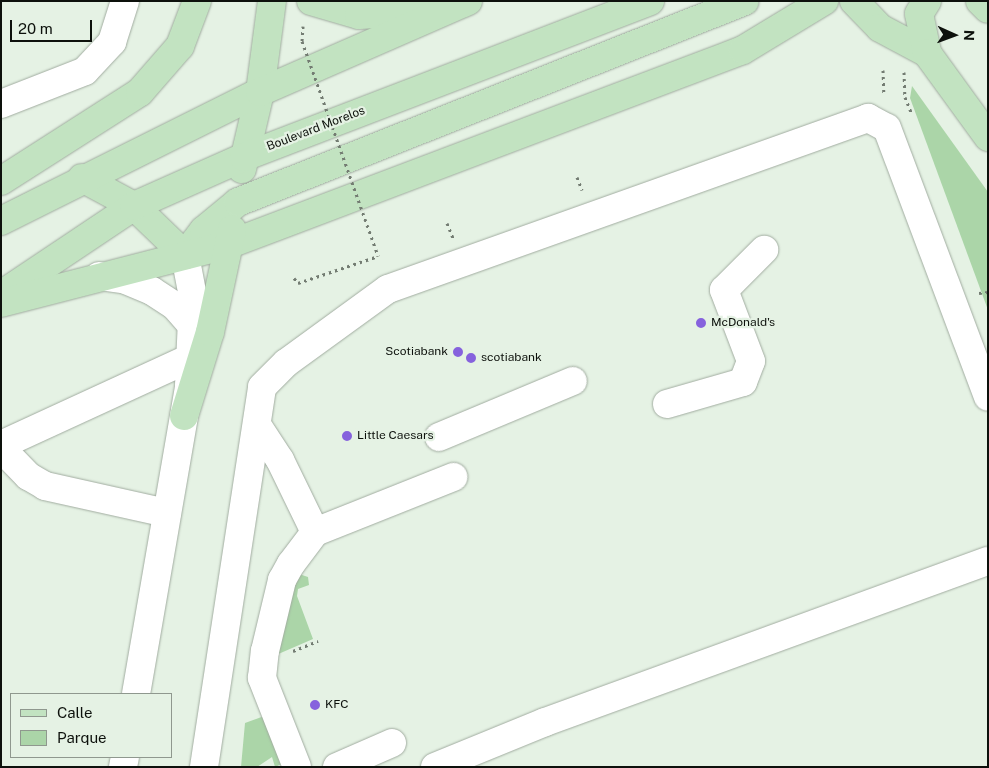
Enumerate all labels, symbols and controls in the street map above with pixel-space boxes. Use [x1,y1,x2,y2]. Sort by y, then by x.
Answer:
scale bar [12,10,95,42]
north arrow [929,10,979,60]
text: 20 m [18,20,53,37]
text: N [961,30,977,41]
street label: Boulevard Morelos [265,104,367,154]
place label: McDonald's [711,316,775,330]
marker: McDonald's [695,317,707,329]
place label: Scotiabank [385,345,448,359]
marker: Scotiabank [452,346,464,358]
place label: scotiabank [481,351,542,365]
marker: scotiabank [465,352,477,364]
place label: Little Caesars [357,429,434,443]
marker: Little Caesars [341,430,353,442]
legend [10,693,172,758]
place label: KFC [325,698,349,712]
marker: KFC [309,699,321,711]
text: Calle [57,704,93,721]
text: Parque [57,729,107,746]

